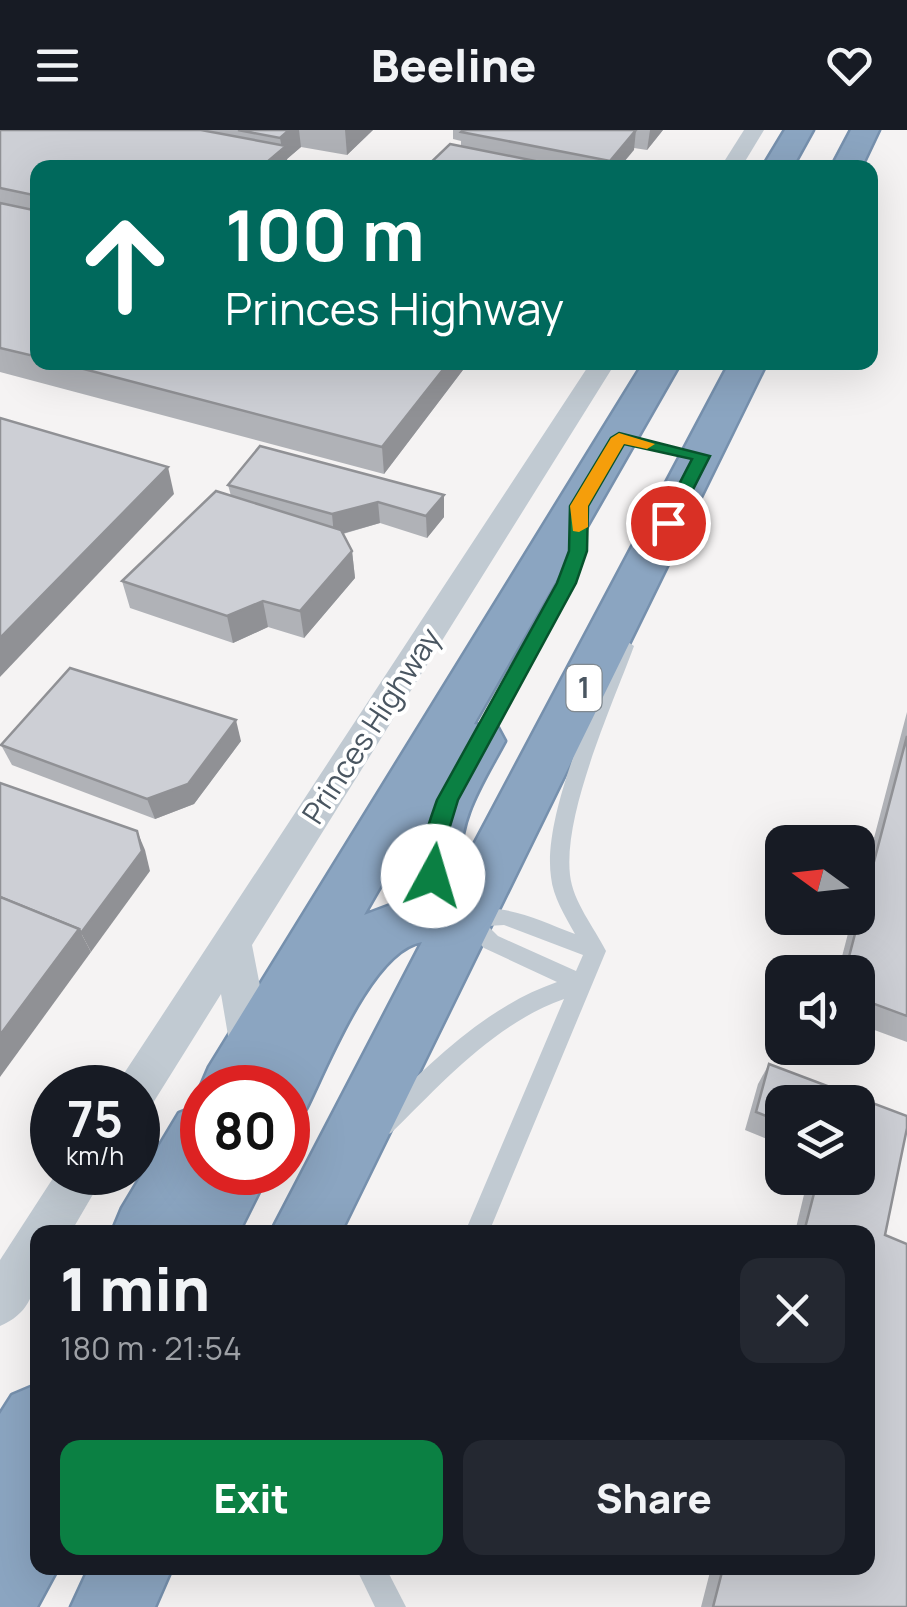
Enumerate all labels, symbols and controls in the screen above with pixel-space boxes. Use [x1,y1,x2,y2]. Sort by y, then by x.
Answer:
text: Beeline [371,34,536,96]
icon: menu [30,38,85,93]
icon: heart [822,38,877,93]
text: 100 m [225,186,425,282]
icon: ahead [60,200,190,330]
text: Princes Highway [225,277,564,339]
pin [626,481,711,566]
icon: arrive [641,496,696,551]
street label: Princes Highway [292,619,450,831]
road number: 1 [566,665,602,711]
position arrow [381,824,485,928]
north arrow [765,825,875,935]
map controls [765,825,875,1195]
button: sound [765,955,875,1065]
speed limit sign: 80 [180,1065,310,1195]
text: 75 [67,1084,123,1152]
button: layers [765,1085,875,1195]
text: km/h [66,1138,124,1173]
text: 1 min [60,1247,210,1329]
button: close [740,1258,845,1363]
text: 180 m · 21:54 [60,1326,242,1370]
button: Exit [60,1440,443,1555]
button: Share [463,1440,845,1555]

